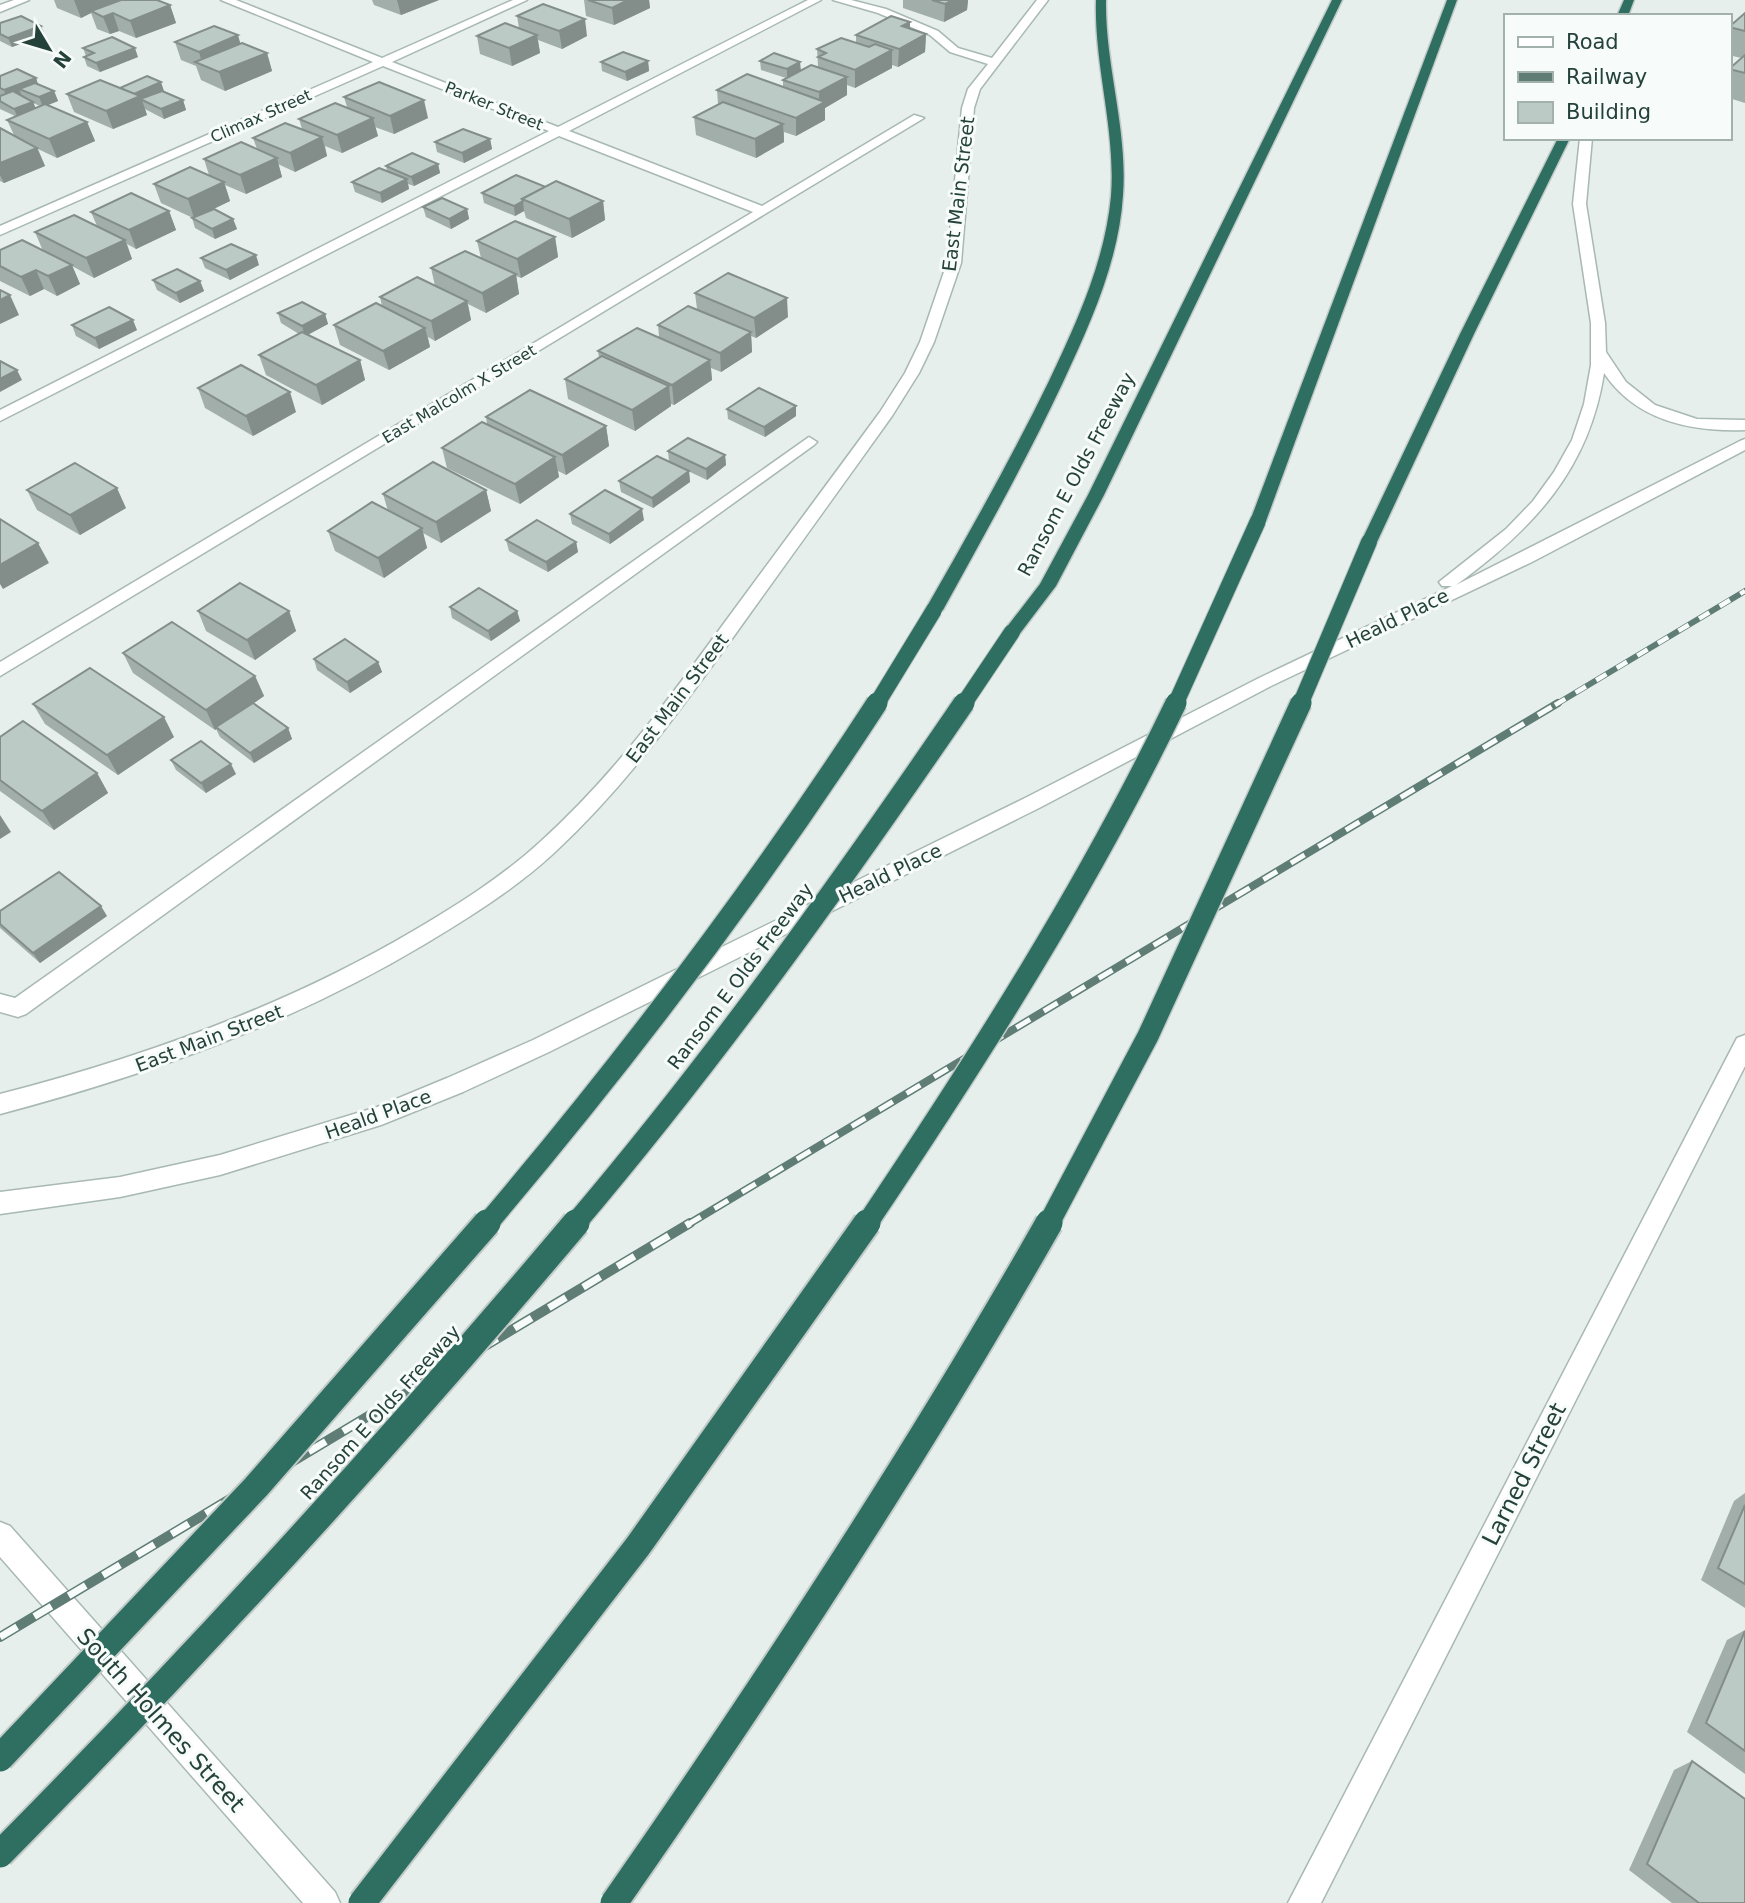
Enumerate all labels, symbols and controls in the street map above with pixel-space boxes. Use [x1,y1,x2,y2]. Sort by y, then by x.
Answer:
north arrow [14,14,84,84]
legend [1504,14,1731,140]
text: Road [1566,30,1619,54]
text: N [49,46,76,73]
text: Railway [1566,65,1647,89]
street label: Parker Street [442,78,546,134]
street label: Climax Street [208,85,314,147]
text: Building [1566,100,1651,124]
street label: East Main Street [938,115,978,273]
street label: East Malcolm X Street [379,341,539,447]
street label: Ransom E Olds Freeway [1013,368,1139,580]
street label: Heald Place [1342,584,1452,652]
street label: East Main Street [621,629,733,767]
street label: Heald Place [835,839,945,907]
street label: Ransom E Olds Freeway [663,879,817,1073]
street label: East Main Street [132,1000,286,1076]
street label: Heald Place [322,1085,434,1143]
street label: Ransom E Olds Freeway [296,1320,464,1504]
street label: Larned Street [1477,1398,1571,1550]
street label: South Holmes Street [72,1623,250,1817]

